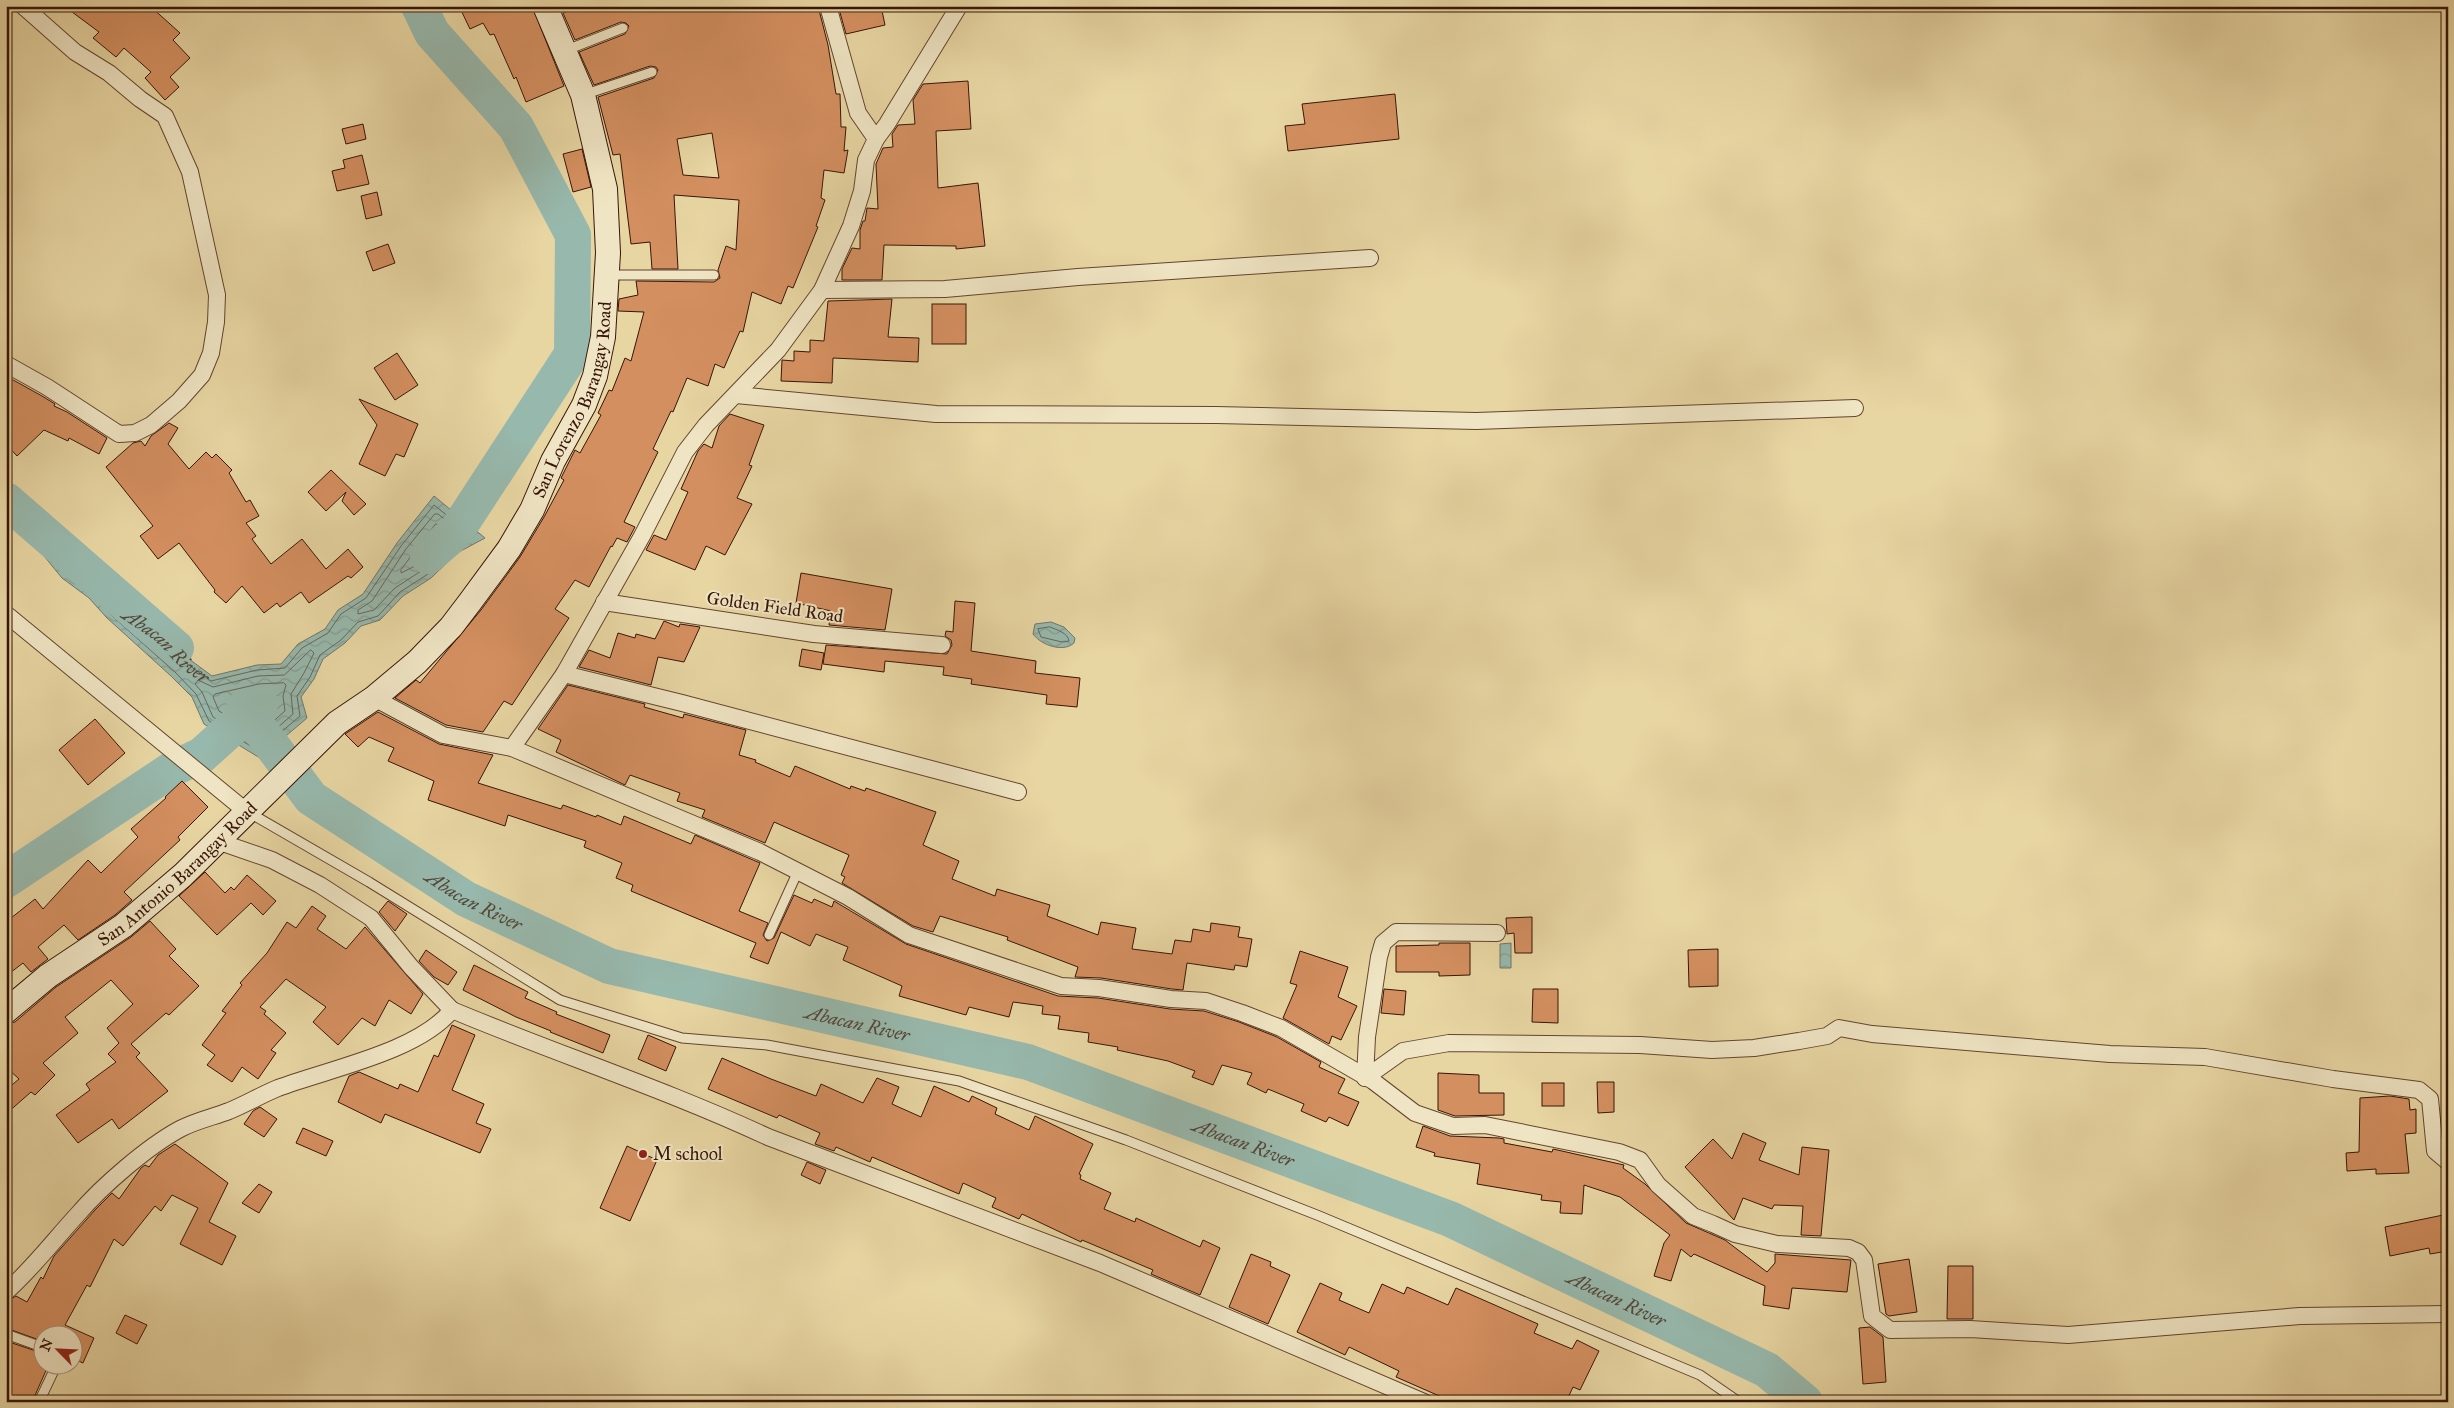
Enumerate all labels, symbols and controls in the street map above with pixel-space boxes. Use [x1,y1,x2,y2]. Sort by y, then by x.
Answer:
street label: San Lorenzo Barangay Road [528,301,616,501]
street label: Golden Field Road [705,587,845,627]
water label: Abacan River [116,601,215,689]
street label: San Antonio Barangay Road [93,797,262,951]
water label: Abacan River [419,864,527,936]
water label: Abacan River [801,1000,913,1047]
water label: Abacan River [1187,1113,1299,1172]
place label: M school [653,1143,723,1165]
marker: M school [637,1148,649,1160]
water label: Abacan River [1561,1265,1671,1333]
north arrow [32,1326,82,1376]
text: N [36,1336,57,1354]

